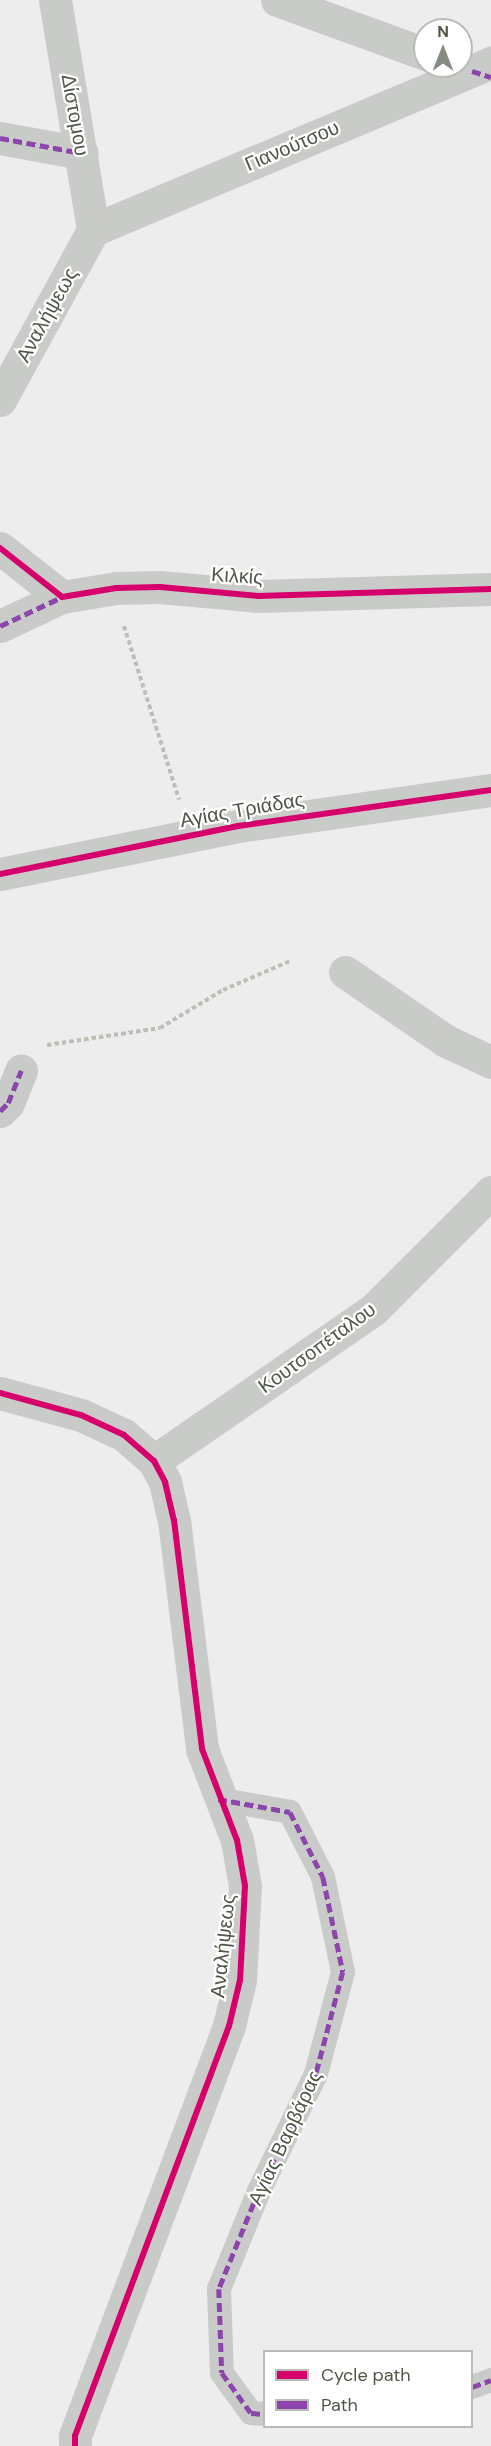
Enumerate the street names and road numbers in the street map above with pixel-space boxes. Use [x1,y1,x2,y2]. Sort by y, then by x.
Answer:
street label: Δίστομου [56,72,94,158]
street label: Γιανούτσου [241,115,343,177]
street label: Αναλήψεως [11,264,83,366]
street label: Κιλκίς [210,562,264,590]
street label: Αγίας Τριάδας [178,787,306,833]
street label: Κουτσοπέταλου [254,1297,380,1399]
street label: Αναλήψεως [206,1893,240,1999]
street label: Αγίας Βαρβάρας [243,2067,327,2209]

